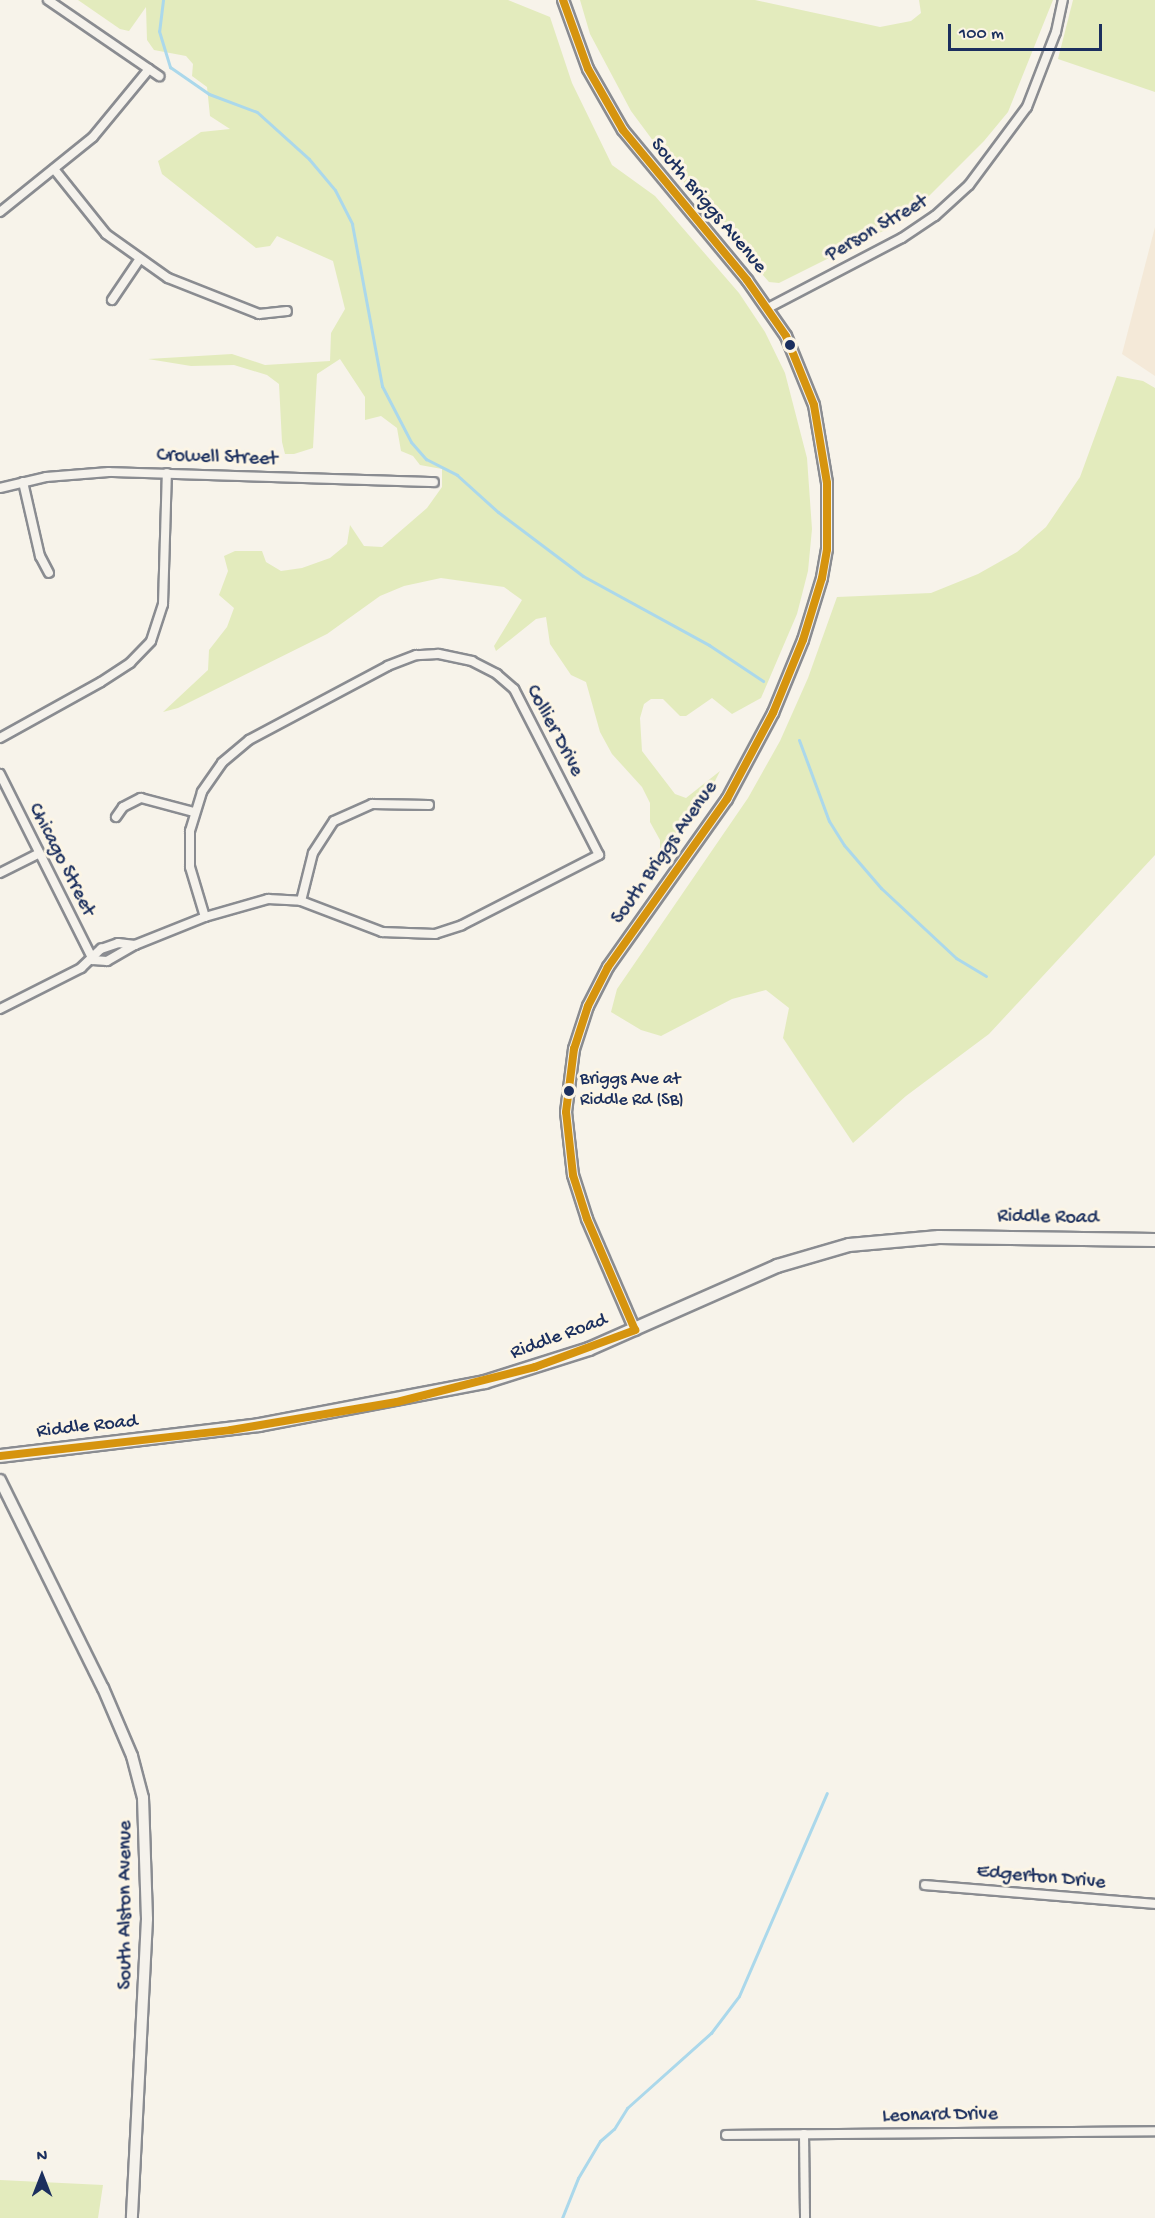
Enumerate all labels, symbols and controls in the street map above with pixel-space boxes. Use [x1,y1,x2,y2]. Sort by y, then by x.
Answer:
scale bar [951,12,1106,50]
text: 100 m [959,24,1004,45]
street label: South Briggs Avenue [644,133,772,279]
street label: Person Street [822,190,932,268]
unlabelled marker [784,339,796,351]
street label: Crowell Street [156,444,278,472]
street label: Collier Drive [520,681,588,781]
street label: South Briggs Avenue [607,777,723,929]
street label: Chicago Street [22,799,100,921]
place label: Briggs Ave at Riddle Rd (SB) [580,1070,684,1112]
marker: Briggs Ave at Riddle Rd (SB) [563,1085,575,1097]
street label: Riddle Road [997,1205,1099,1231]
street label: Riddle Road [507,1308,611,1366]
street label: Riddle Road [35,1410,139,1444]
street label: South Alston Avenue [114,1820,138,1990]
street label: Edgerton Drive [976,1860,1106,1896]
street label: Leonard Drive [882,2103,998,2129]
north arrow [12,2146,72,2206]
text: N [37,2148,47,2167]

